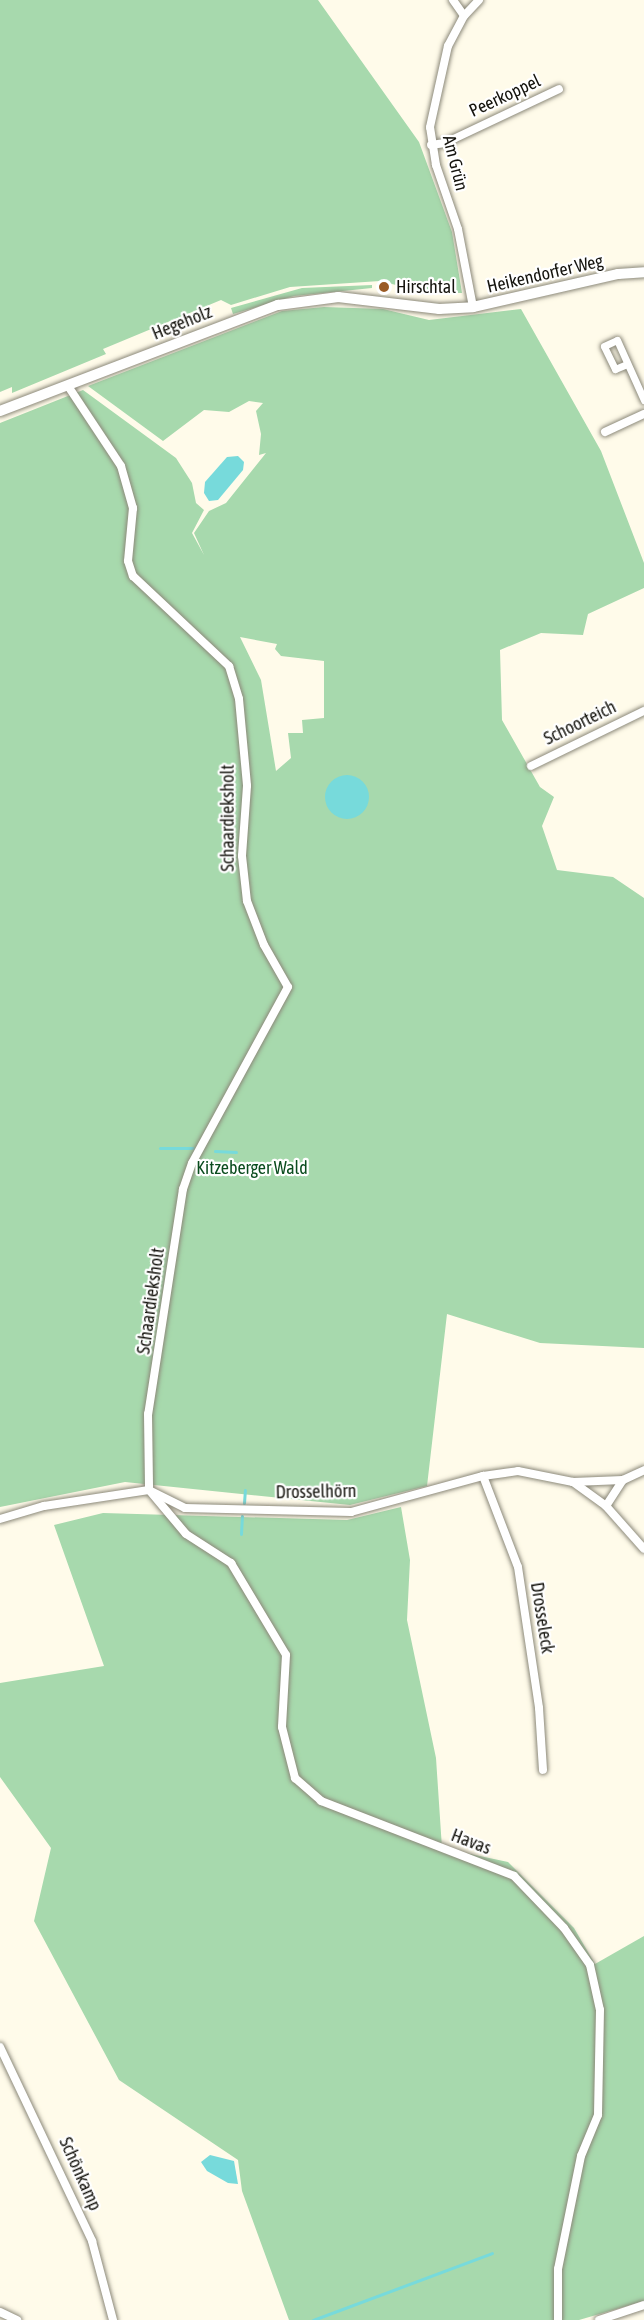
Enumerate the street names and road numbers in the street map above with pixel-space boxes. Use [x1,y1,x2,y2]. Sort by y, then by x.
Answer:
street label: Peerkoppel [466,70,544,122]
street label: Am Grün [438,133,472,193]
street label: Heikendorfer Weg [485,250,605,298]
street label: Hegeholz [149,301,215,345]
street label: Schoorteich [540,696,620,750]
street label: Schaardieksholt [217,764,239,872]
street label: Schaardieksholt [133,1246,169,1356]
street label: Drosselhörn [275,1480,357,1504]
street label: Drosseleck [526,1581,558,1655]
street label: Havas [448,1825,494,1859]
street label: Schönkamp [54,2134,106,2214]

